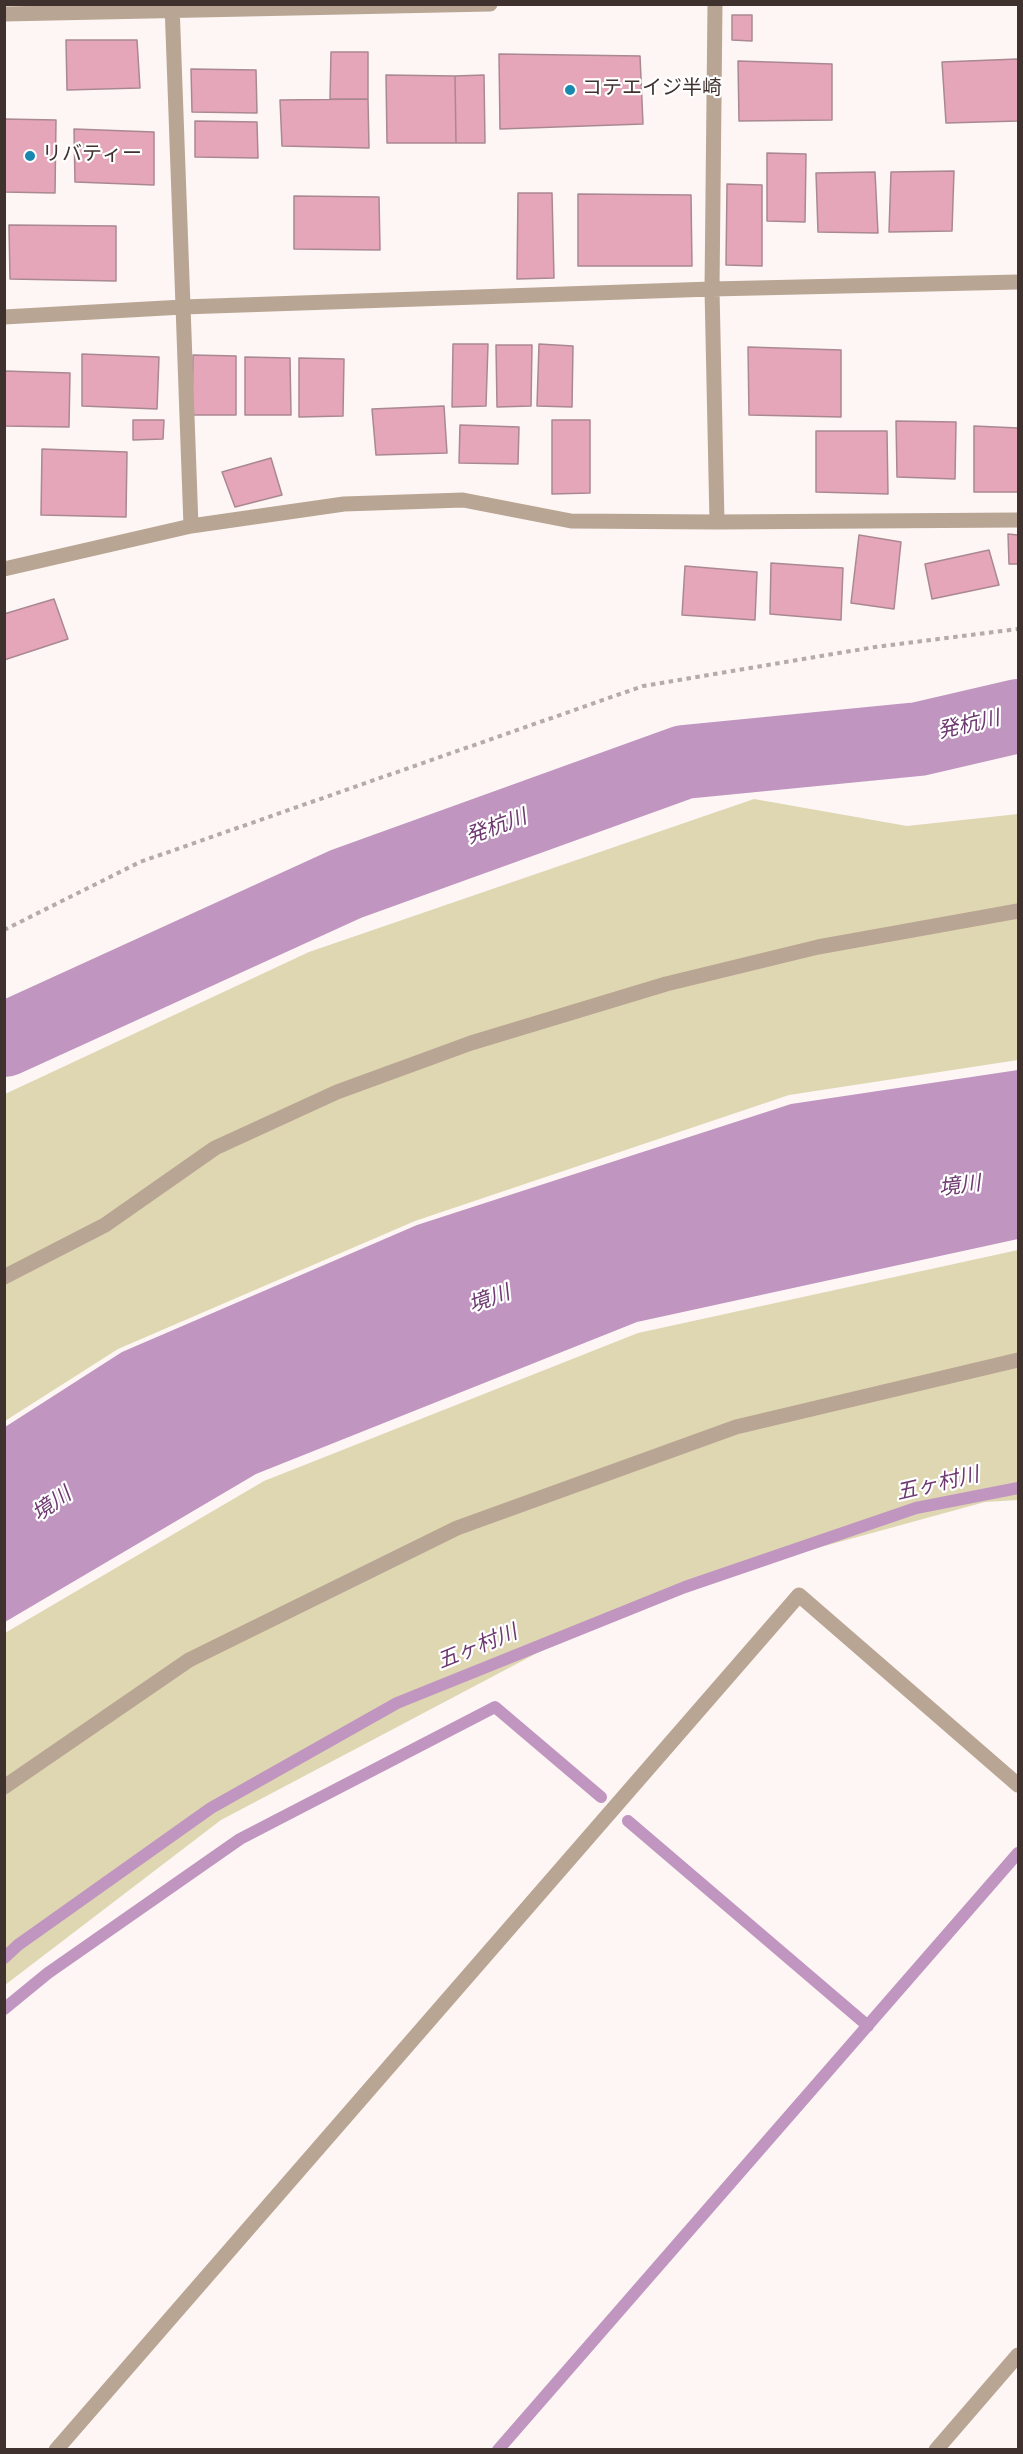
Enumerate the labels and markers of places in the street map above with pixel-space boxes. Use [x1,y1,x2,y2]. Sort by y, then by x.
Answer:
place label: コテエイジ半崎 [582,78,722,102]
marker: コテエイジ半崎 [563,83,577,97]
place label: リバティー [42,144,142,168]
marker: リバティー [23,149,37,163]

